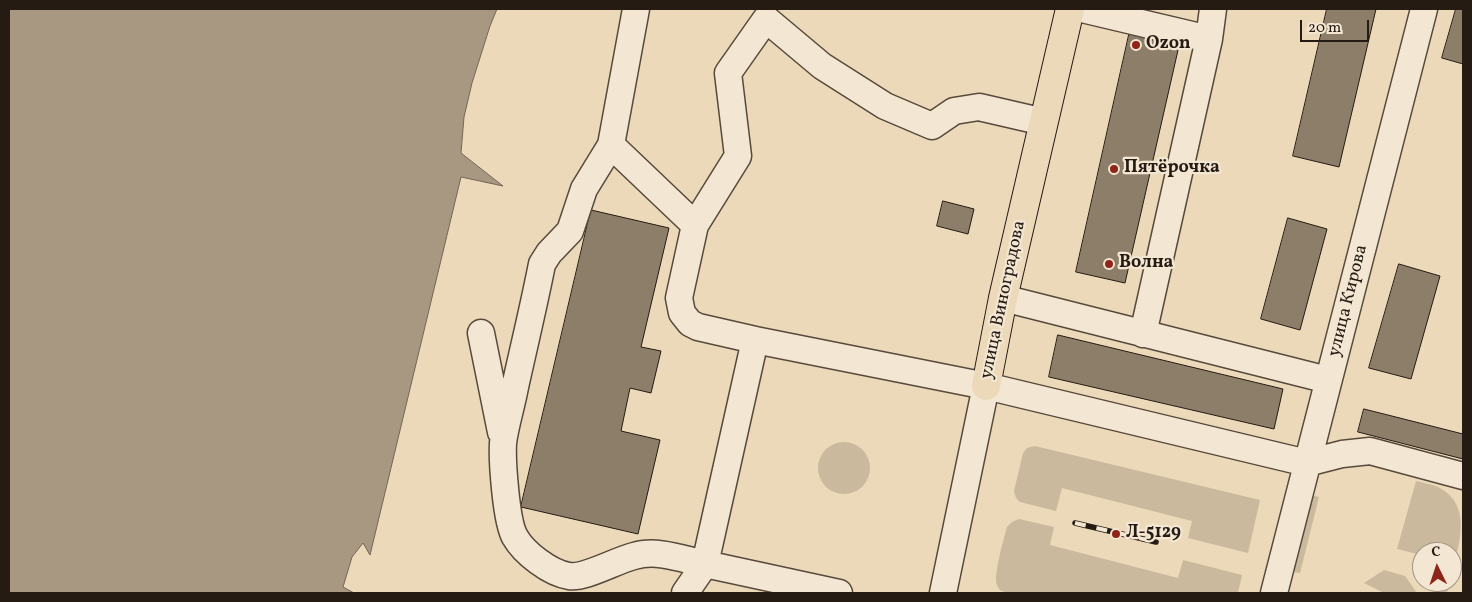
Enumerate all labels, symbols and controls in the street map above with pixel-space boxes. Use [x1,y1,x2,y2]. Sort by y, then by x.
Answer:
scale bar [1302,10,1371,42]
text: 20 m [1308,18,1341,39]
place label: Ozon [1146,34,1191,56]
marker: Ozon [1130,39,1142,51]
place label: Пятёрочка [1124,158,1220,180]
marker: Пятёрочка [1108,163,1120,175]
street label: улица Виноградова [977,219,1031,381]
street label: улица Кирова [1325,243,1373,359]
place label: Волна [1119,253,1173,275]
marker: Волна [1103,258,1115,270]
place label: Л-5129 [1126,523,1181,545]
marker: Л-5129 [1110,528,1122,540]
north arrow [1412,542,1462,592]
text: С [1431,543,1441,562]

